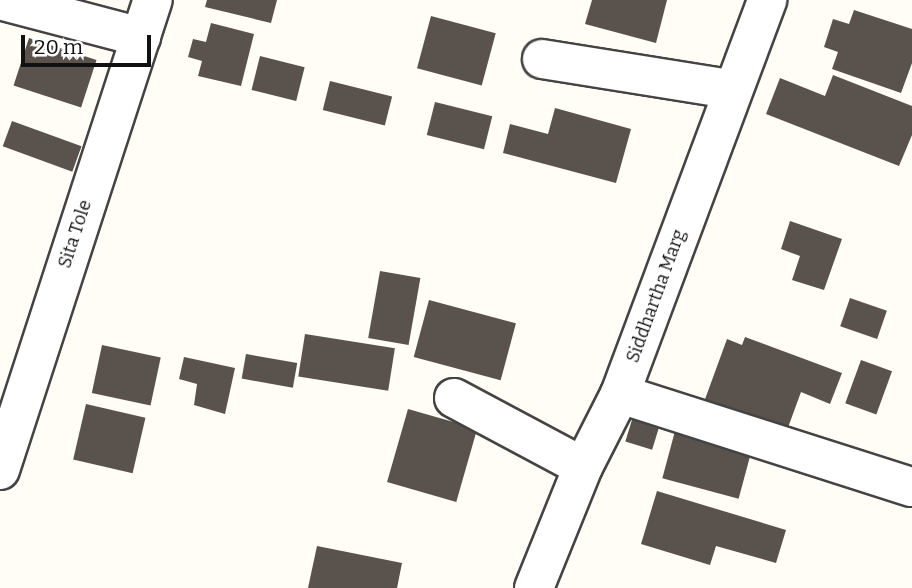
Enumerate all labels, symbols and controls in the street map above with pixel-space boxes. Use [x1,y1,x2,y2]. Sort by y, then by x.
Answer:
scale bar [24,21,154,65]
text: 20 m [34,34,83,60]
street label: Sita Tole [54,197,96,271]
street label: Siddhartha Marg [622,226,690,366]

